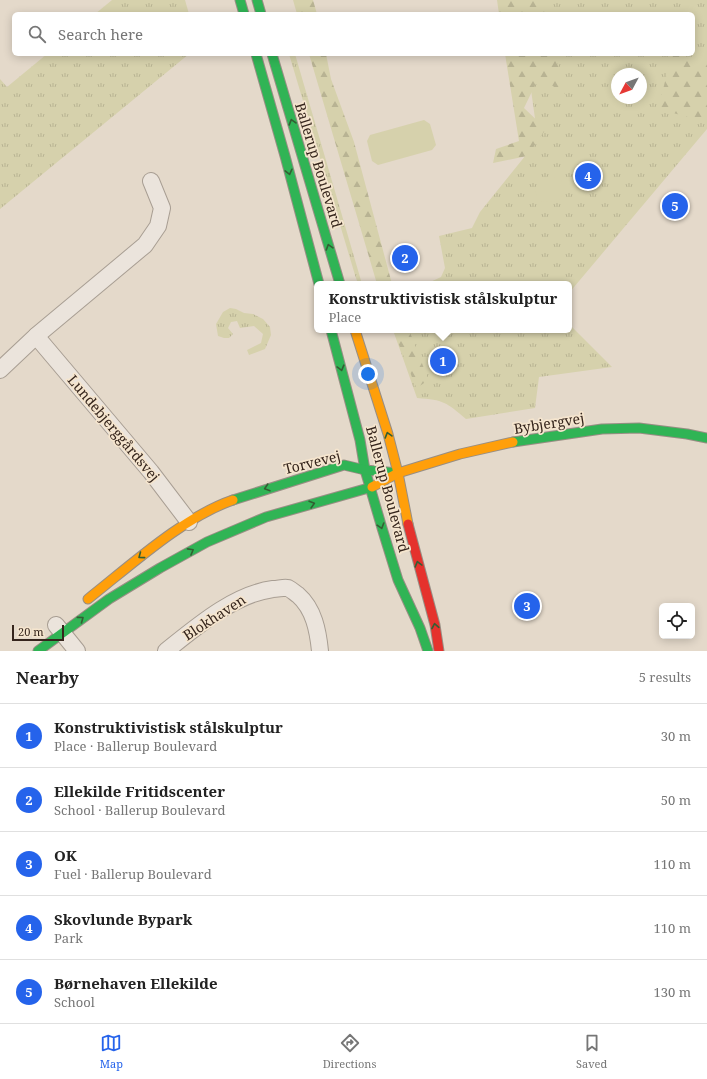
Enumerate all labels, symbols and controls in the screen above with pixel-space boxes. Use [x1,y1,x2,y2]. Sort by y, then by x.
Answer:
search box [12,12,695,56]
icon: search [26,23,48,45]
text: Search here [58,24,143,44]
north arrow [611,68,647,104]
street label: Ballerup Boulevard [291,100,347,230]
one-way arrow [288,119,297,126]
pin: 4 [575,161,601,191]
one-way arrow [285,169,293,176]
pin: 5 [662,191,688,221]
one-way arrow [325,243,334,250]
pin: 2 [392,243,418,273]
popup [314,281,572,333]
text: Konstruktivistisk stålskulptur [329,288,557,308]
text: Place [329,308,361,326]
pin: 1 [430,346,456,376]
one-way arrow [336,364,345,371]
your location [358,364,378,384]
street label: Lundebjerggårdsvej [64,371,164,485]
street label: Bybjergvej [512,408,586,438]
street label: Ballerup Boulevard [362,424,414,555]
one-way arrow [384,432,393,439]
street label: Torvevej [282,446,342,478]
one-way arrow [264,484,271,492]
one-way arrow [308,500,315,509]
one-way arrow [376,522,385,529]
one-way arrow [187,548,194,556]
one-way arrow [139,551,146,558]
one-way arrow [415,560,423,567]
street label: Blokhaven [179,590,249,644]
pin: 3 [514,591,540,621]
map controls [659,603,695,639]
button: locate [659,603,695,639]
one-way arrow [76,617,83,624]
scale bar [12,623,64,642]
one-way arrow [431,623,439,629]
text: 20 m [18,624,44,639]
text: Nearby [16,666,79,689]
text: 5 results [639,668,691,686]
text: Konstruktivistisk stålskulptur [54,717,283,737]
text: 1 [25,727,33,745]
text: 30 m [661,727,691,745]
text: Place · Ballerup Boulevard [54,737,217,755]
text: Ellekilde Fritidscenter [54,781,225,801]
text: 2 [25,791,33,809]
text: 50 m [661,791,691,809]
text: School · Ballerup Boulevard [54,801,226,819]
text: OK [54,845,77,865]
text: 3 [25,855,33,873]
text: 110 m [654,855,691,873]
text: Fuel · Ballerup Boulevard [54,865,212,883]
text: Skovlunde Bypark [54,909,192,929]
text: 4 [25,919,33,937]
text: 110 m [654,919,691,937]
text: Park [54,929,83,947]
text: Børnehaven Ellekilde [54,973,218,993]
text: 5 [25,983,33,1001]
text: 130 m [654,983,691,1001]
text: School [54,993,95,1011]
tab: Map [100,1032,123,1071]
tab: Directions [323,1032,376,1071]
tab: Saved [576,1032,607,1071]

